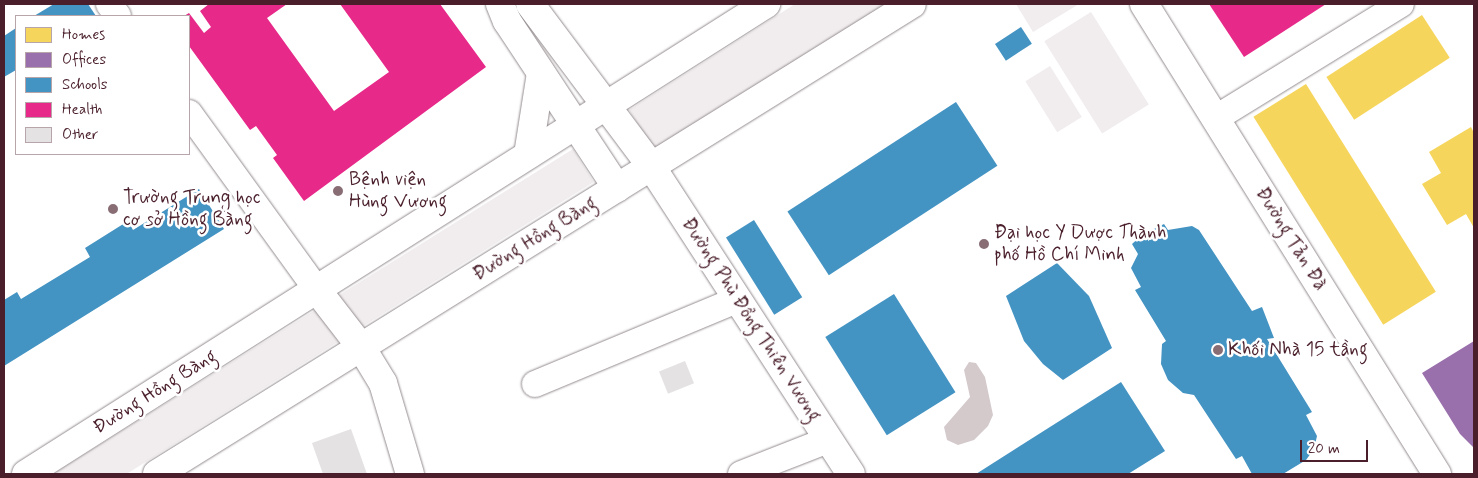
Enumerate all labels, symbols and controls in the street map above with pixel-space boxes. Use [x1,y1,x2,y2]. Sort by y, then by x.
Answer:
legend [15,15,190,155]
text: Homes [62,25,105,45]
text: Offices [62,50,106,70]
text: Schools [62,75,108,95]
text: Health [62,100,103,120]
text: Other [62,125,98,145]
place label: Bệnh viện Hùng Vương [349,169,445,213]
marker: Bệnh viện Hùng Vương [331,184,345,198]
street label: Đường Tản Đà [1251,184,1331,294]
place label: Trường Trung học cơ sở Hồng Bàng [123,187,262,231]
street label: Đường Hồng Bàng [469,192,601,286]
marker: Trường Trung học cơ sở Hồng Bàng [107,203,119,215]
street label: Đường Phù Đổng Thiên Vương [677,214,825,426]
place label: Đại học Y Dược Thành phố Hồ Chí Minh [994,222,1167,266]
marker: Đại học Y Dược Thành phố Hồ Chí Minh [978,238,990,250]
place label: Khối Nhà 15 tầng [1228,339,1368,361]
marker: Khối Nhà 15 tầng [1212,344,1224,356]
street label: Đường Hồng Bàng [89,345,221,439]
scale bar [1303,430,1370,462]
text: 20 m [1308,439,1340,459]

